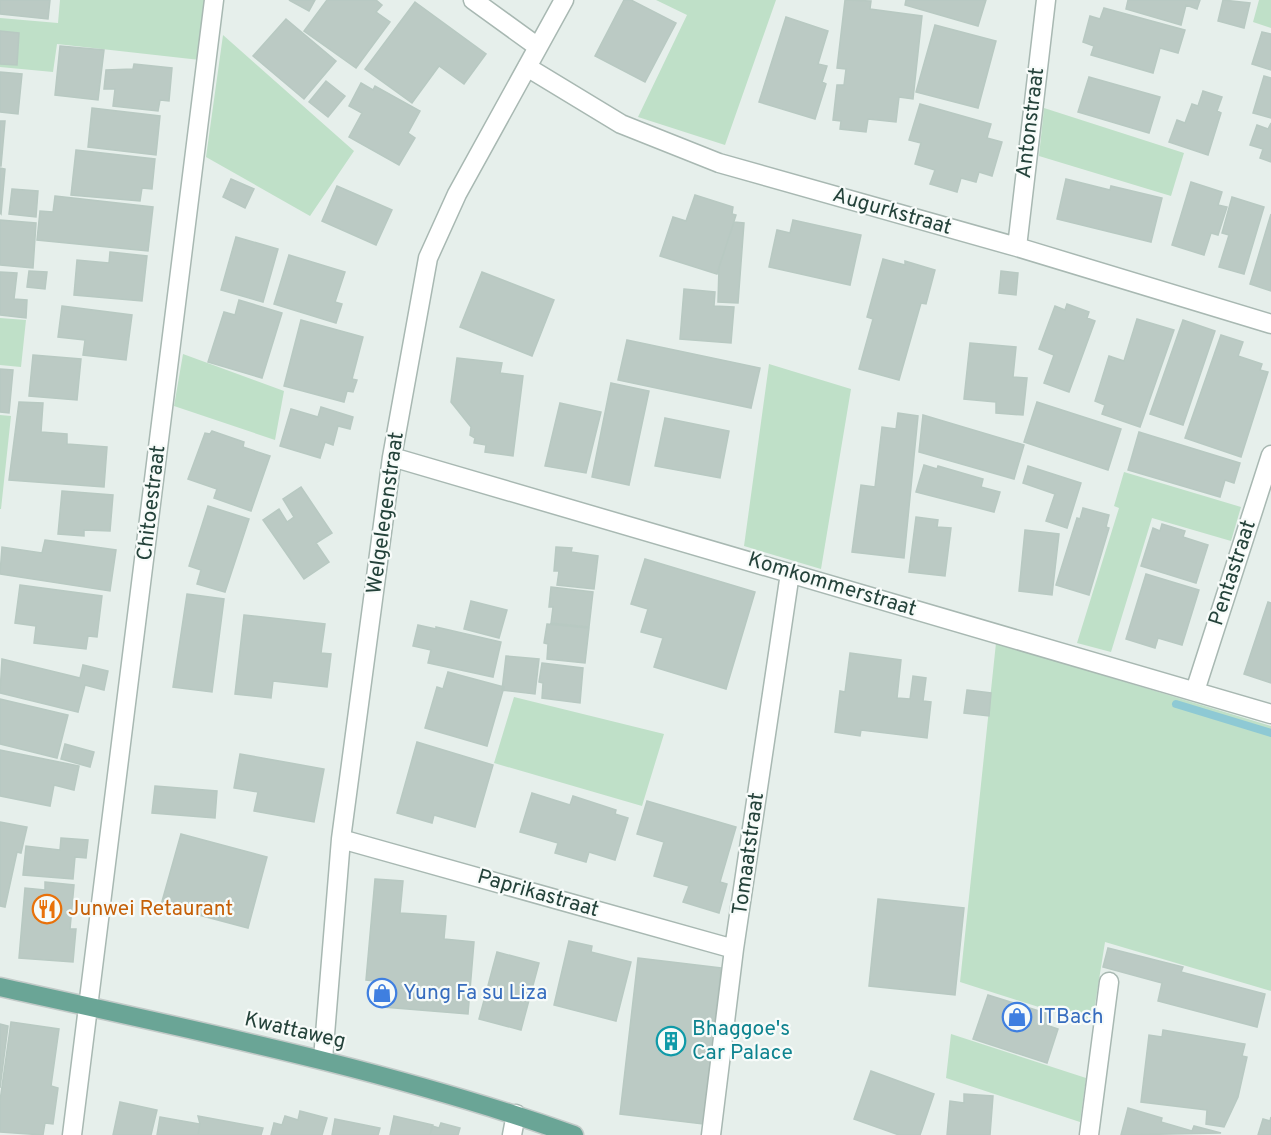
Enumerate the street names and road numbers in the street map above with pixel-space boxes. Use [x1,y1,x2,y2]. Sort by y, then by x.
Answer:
street label: Antonstraat [1011,66,1051,180]
street label: Augurkstraat [829,182,955,242]
street label: Welgelegenstraat [361,430,411,596]
street label: Chitoestraat [132,444,172,562]
street label: Pentastraat [1203,517,1263,629]
street label: Komkommerstraat [744,547,920,623]
street label: Tomaatstraat [727,791,771,917]
street label: Paprikastraat [474,864,602,924]
street label: Kwattaweg [242,1006,348,1056]

